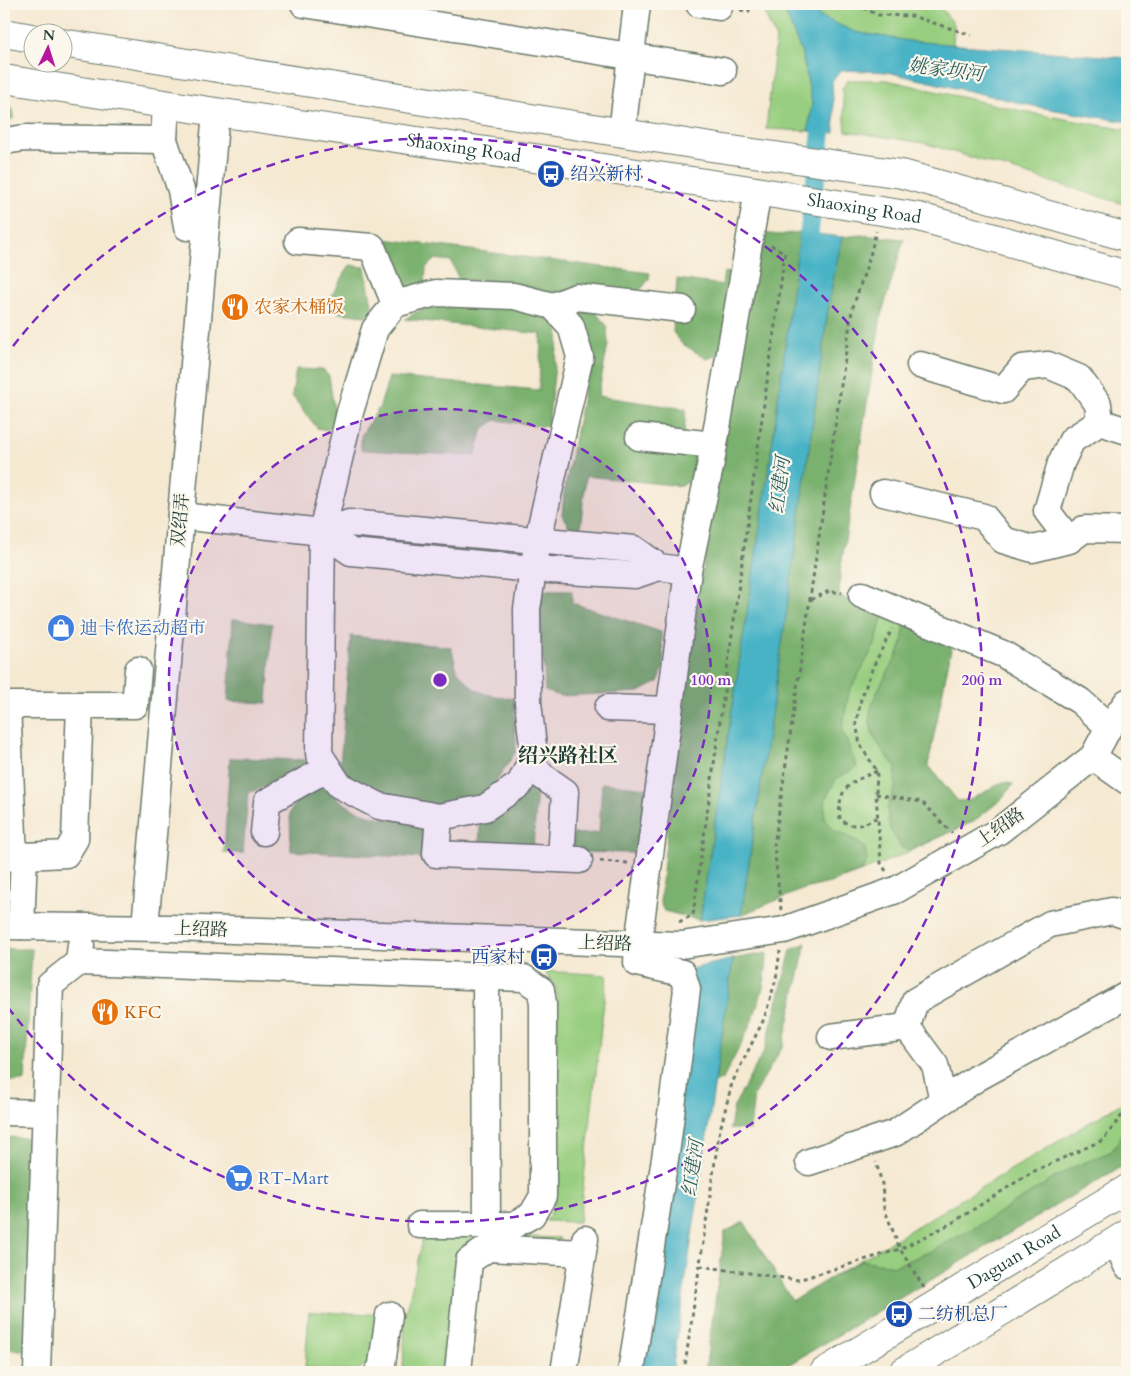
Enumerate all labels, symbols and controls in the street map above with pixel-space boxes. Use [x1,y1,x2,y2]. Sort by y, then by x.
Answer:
north arrow [22,22,72,72]
text: N [42,26,56,45]
water label: 姚家坝河 [907,52,988,88]
street label: Shaoxing Road [405,128,523,169]
bus stop icon: 绍兴新村 [536,159,566,189]
place label: 绍兴新村 [570,162,642,187]
street label: Shaoxing Road [805,187,924,230]
restaurant icon: 农家木桶饭 [220,292,250,322]
place label: 农家木桶饭 [254,295,344,320]
water label: 红建河 [764,452,797,515]
street label: 双绍弄 [166,492,195,548]
shop icon: 迪卡侬运动超市 [46,613,76,643]
place label: 迪卡侬运动超市 [80,616,206,641]
text: 100 m [691,670,732,690]
text: 200 m [962,670,1003,690]
centre of rings [431,671,449,689]
district label: 绍兴路社区 [518,742,618,769]
street label: 上绍路 [971,802,1030,853]
street label: 上绍路 [174,916,228,943]
street label: 上绍路 [578,930,632,957]
bus stop icon: 西家村 [529,942,559,972]
place label: 西家村 [471,945,525,970]
restaurant icon: KFC [90,997,120,1027]
place label: KFC [124,1000,162,1025]
water label: 红建河 [676,1135,710,1198]
supermarket icon: RT-Mart [224,1163,254,1193]
place label: RT-Mart [258,1166,329,1191]
street label: Daguan Road [963,1220,1066,1295]
bus stop icon: 二纺机总厂 [884,1299,914,1329]
place label: 二纺机总厂 [918,1302,1008,1327]

